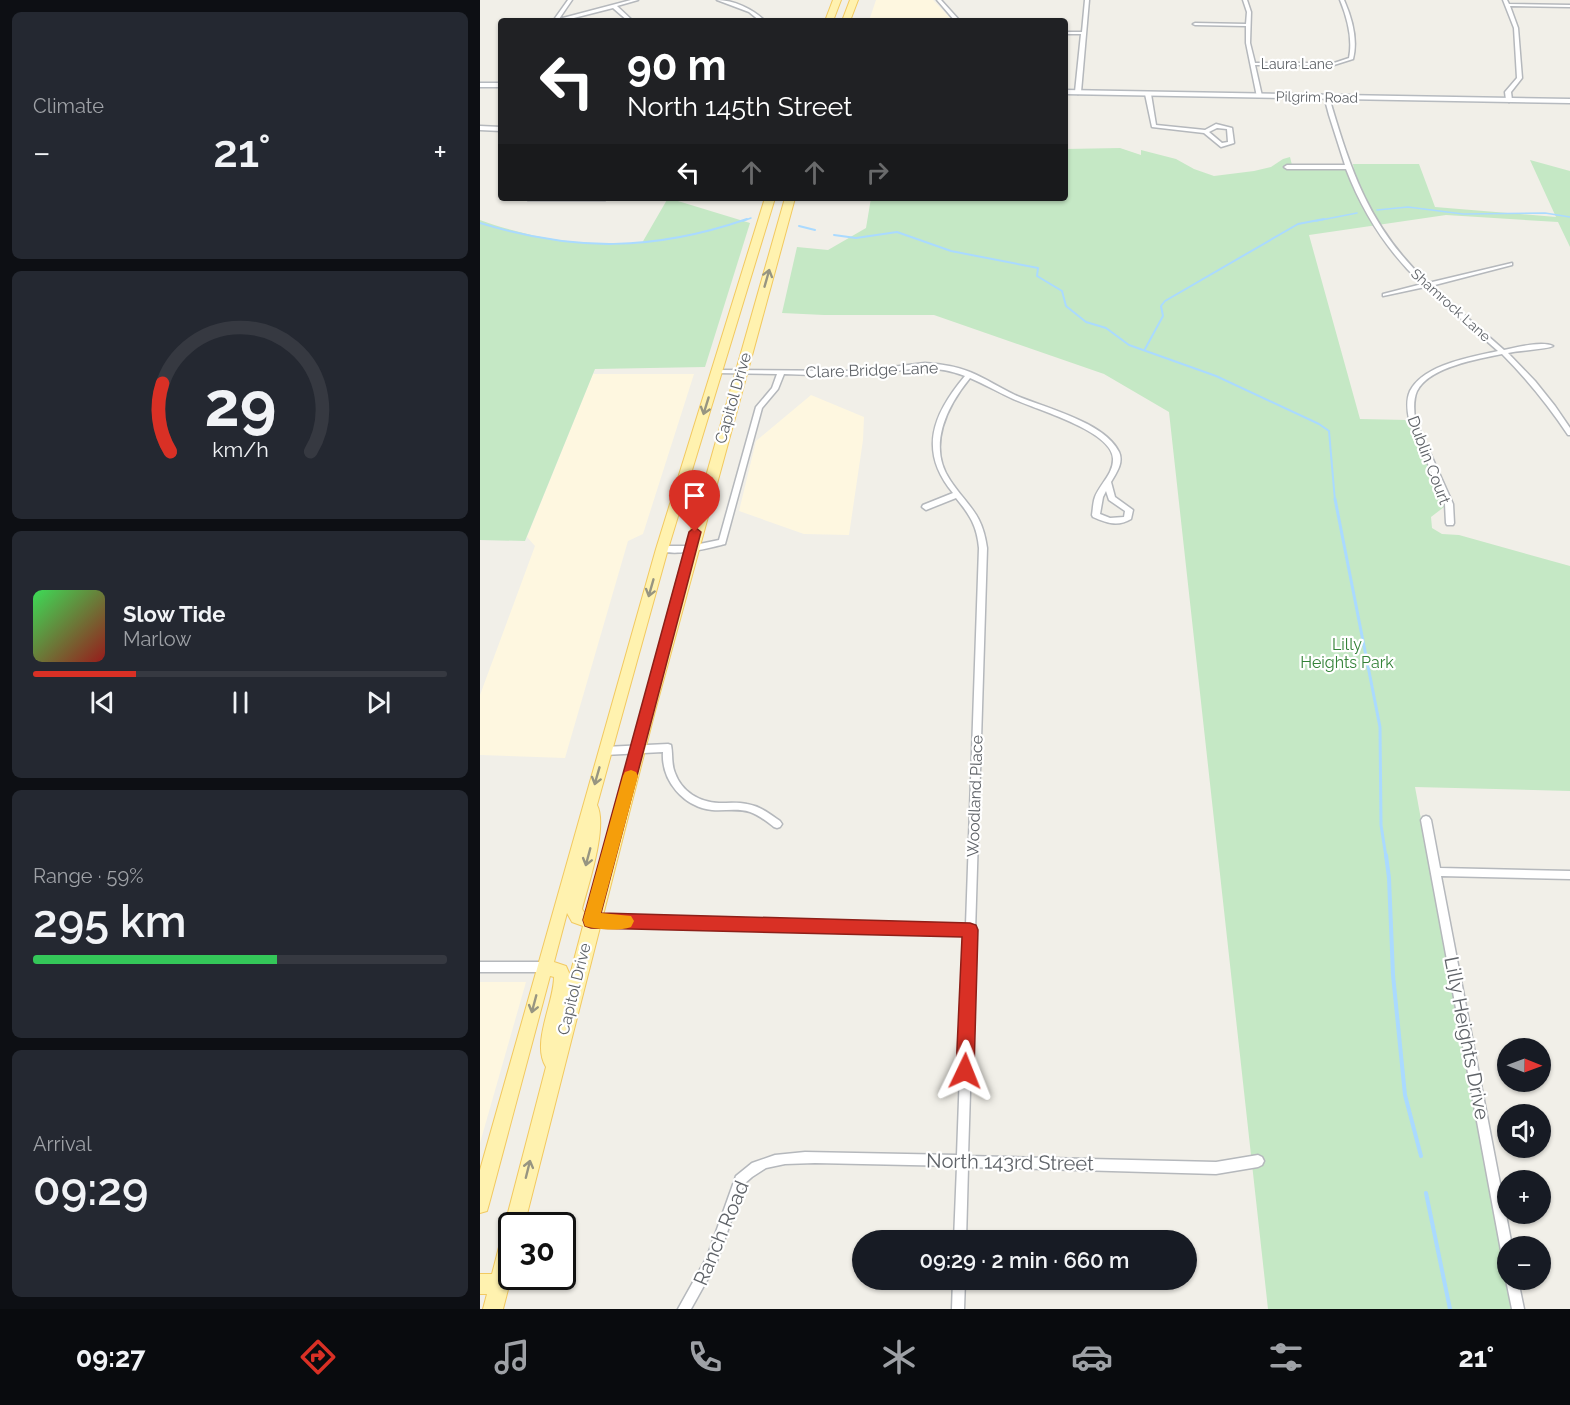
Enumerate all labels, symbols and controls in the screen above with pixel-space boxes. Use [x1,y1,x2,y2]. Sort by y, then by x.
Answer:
text: 90 m [627,41,727,90]
icon: left [528,42,606,120]
street label: Laura Lane [1261,56,1333,72]
street label: Pilgrim Road [1276,88,1358,106]
text: North 145th Street [627,91,852,122]
text: Climate [33,94,104,118]
text: 21° [213,125,271,178]
text: − [33,133,51,172]
text: + [433,133,447,172]
icon: left [672,156,705,189]
icon: ahead [735,156,768,189]
icon: ahead [798,156,831,189]
icon: right [861,156,894,189]
street label: Shamrock Lane [1408,265,1494,345]
one-way arrow [762,268,774,287]
street label: Capitol Drive [711,350,755,446]
street label: Clare Bridge Lane [805,358,939,382]
text: 29 [204,367,276,441]
one-way arrow [699,396,710,415]
street label: Dublin Court [1403,413,1455,507]
text: km/h [212,438,268,463]
pin [669,470,720,532]
icon: arrive [678,479,711,512]
one-way arrow [644,578,656,597]
text: Slow Tide [123,601,225,627]
text: Marlow [123,627,192,651]
park label: Lilly Heights Park [1300,635,1394,672]
icon: previous [86,686,119,719]
icon: pause [224,686,257,719]
icon: next [362,686,395,719]
street label: Woodland Place [963,735,987,857]
one-way arrow [591,766,602,785]
one-way arrow [581,847,593,866]
text: Range · 59% [33,864,143,888]
text: 295 km [33,895,187,948]
street label: Capitol Drive [553,941,595,1037]
street label: Lilly Heights Drive [1439,954,1495,1122]
one-way arrow [528,994,539,1013]
north arrow [1497,1038,1551,1092]
map controls [1497,1038,1551,1290]
position arrow [933,1039,997,1103]
button: sound [1497,1104,1551,1158]
text: Arrival [33,1132,92,1156]
street label: North 143rd Street [926,1149,1094,1175]
one-way arrow [523,1160,535,1179]
text: 09:29 [33,1163,148,1216]
button: + [1497,1170,1551,1224]
street label: Ranch Road [688,1177,754,1289]
speed limit sign: 30 [498,1212,576,1290]
button: − [1497,1236,1551,1290]
text: 09:29 · 2 min · 660 m [920,1247,1129,1273]
icon: directions [297,1336,339,1378]
icon: music [491,1336,533,1378]
icon: phone [684,1336,726,1378]
icon: climate [878,1336,920,1378]
icon: car [1071,1336,1113,1378]
icon: filters [1265,1336,1307,1378]
text: 09:27 [76,1342,145,1373]
text: 21° [1458,1342,1494,1373]

